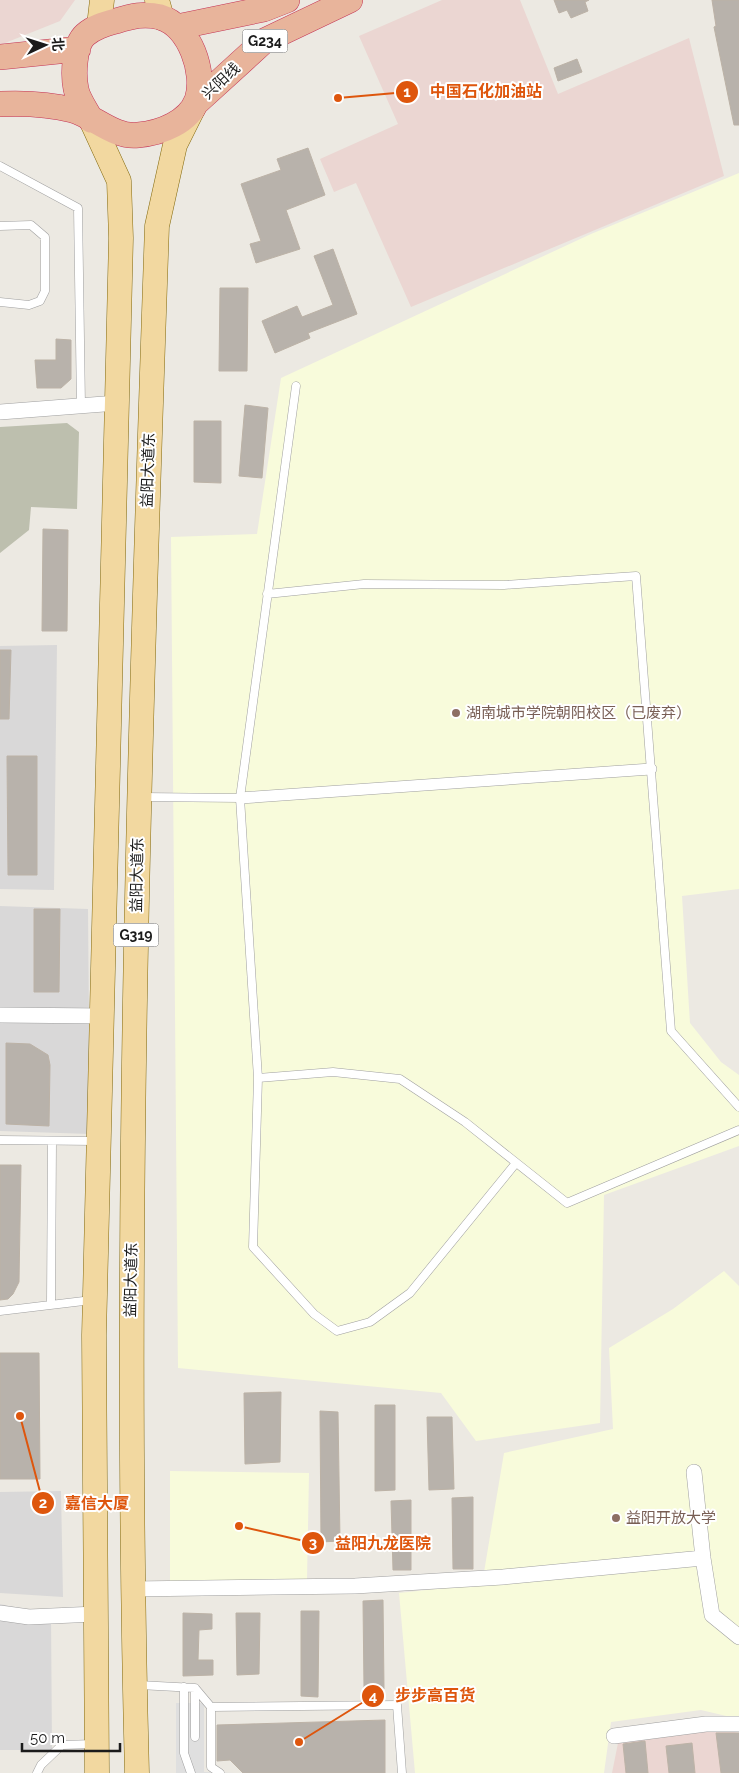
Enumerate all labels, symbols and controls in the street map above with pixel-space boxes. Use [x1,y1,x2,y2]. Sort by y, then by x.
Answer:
north arrow [20,20,70,70]
road number: G234 [242,29,288,52]
text: 北 [49,37,66,52]
street label: 兴阳线 [198,59,244,103]
callout: 中国石化加油站 [395,76,552,107]
text: 中国石化加油站 [430,82,542,101]
text: 1 [403,83,411,101]
street label: 益阳大道东 [138,432,158,508]
place label: 湖南城市学院朝阳校区（已废弃） [466,704,691,722]
marker: 湖南城市学院朝阳校区（已废弃） [450,707,462,719]
street label: 益阳大道东 [127,837,147,913]
road number: G319 [114,924,158,946]
street label: 益阳大道东 [121,1242,141,1318]
callout: 嘉信大厦 [30,1488,139,1519]
text: 2 [39,1494,47,1512]
text: 嘉信大厦 [65,1494,129,1513]
place label: 益阳开放大学 [626,1509,716,1527]
marker: 益阳开放大学 [610,1512,622,1524]
callout: 益阳九龙医院 [300,1528,441,1559]
text: 3 [309,1534,317,1552]
text: 益阳九龙医院 [335,1534,431,1553]
callout: 步步高百货 [360,1680,485,1711]
text: 步步高百货 [395,1686,475,1705]
text: 4 [369,1687,378,1705]
scale bar [22,1720,120,1752]
text: 50 m [30,1729,65,1747]

